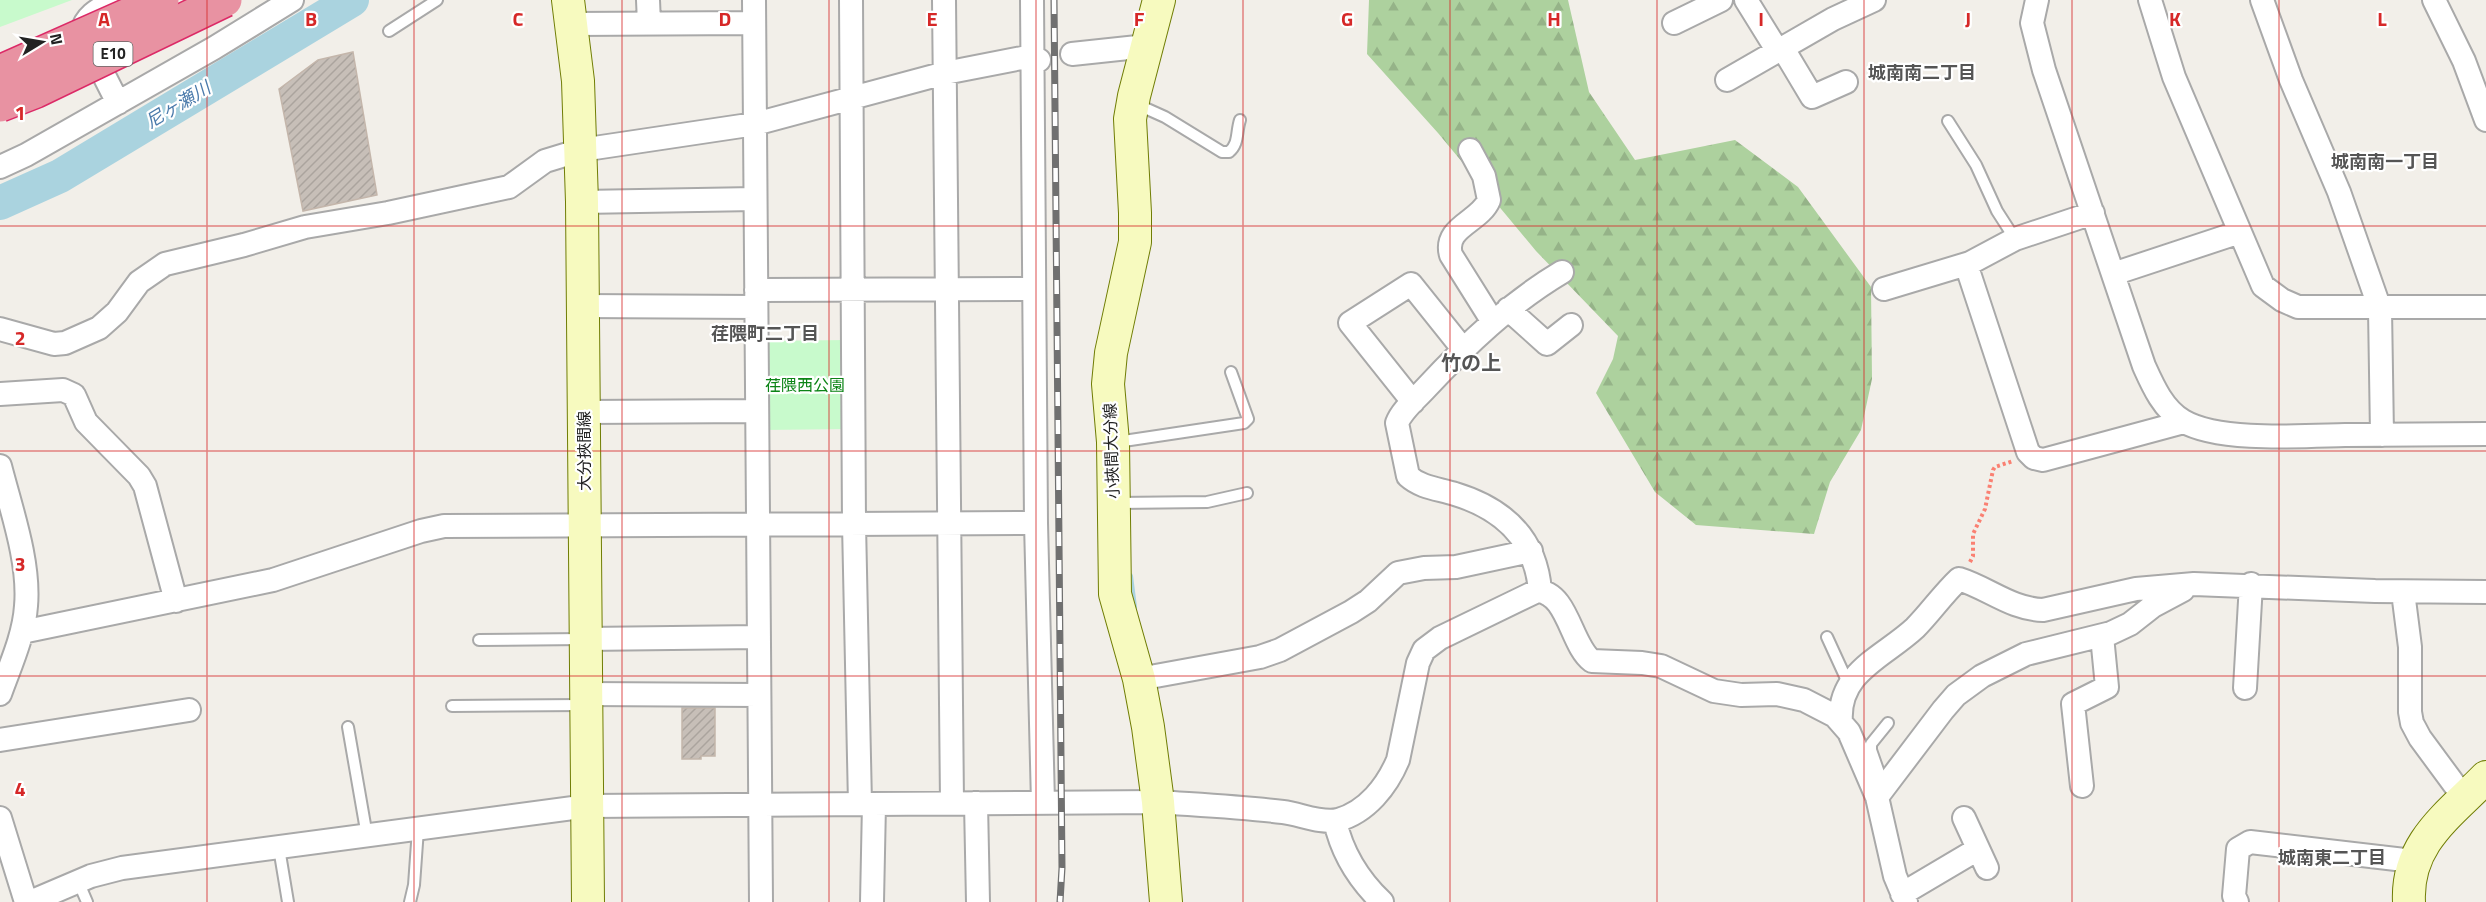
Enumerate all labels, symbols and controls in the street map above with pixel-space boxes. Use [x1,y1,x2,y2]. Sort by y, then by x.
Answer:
text: A [98,3,110,34]
text: B [305,3,317,34]
text: C [513,3,524,34]
text: D [719,3,731,34]
text: E [926,3,938,34]
text: F [1134,3,1145,34]
text: G [1341,3,1353,34]
text: H [1547,3,1561,34]
text: I [1758,3,1764,34]
text: J [1965,3,1971,34]
text: K [2169,3,2181,34]
text: L [2377,3,2387,34]
north arrow [12,12,72,72]
text: N [44,31,70,47]
road number: E10 [94,42,132,66]
district label: 城南南二丁目 [1868,59,1976,86]
water label: 尼ヶ瀬川 [140,73,217,135]
text: 1 [14,97,26,128]
district label: 城南南一丁目 [2331,148,2439,175]
district label: 荏隈町二丁目 [711,320,819,347]
text: 2 [14,322,26,353]
district label: 竹の上 [1441,347,1501,378]
park label: 荏隈西公園 [765,373,845,397]
street label: 小挾間大分線 [1097,403,1125,499]
street label: 大分挾間線 [572,411,596,491]
text: 3 [14,548,26,579]
text: 4 [14,773,26,804]
district label: 城南東二丁目 [2278,844,2386,871]

